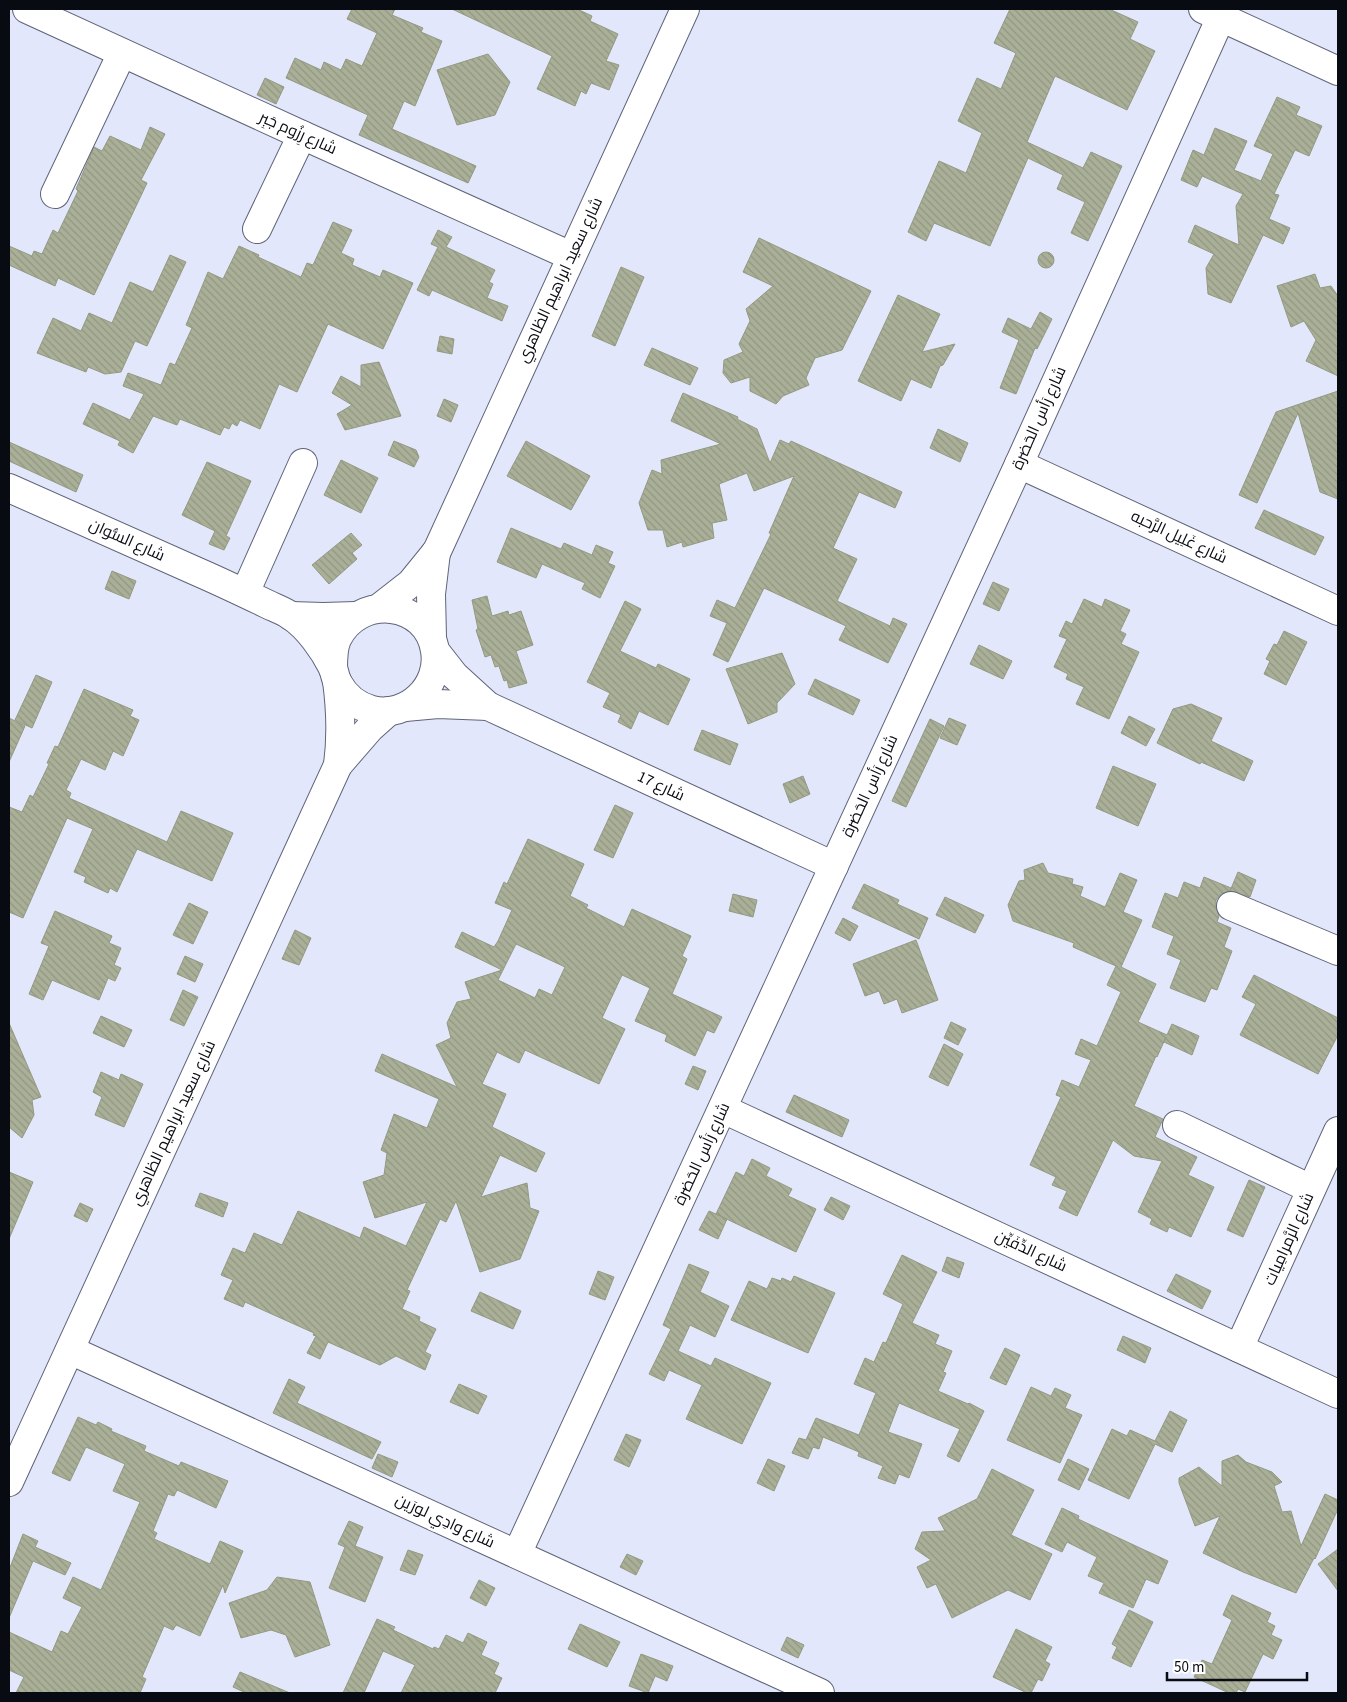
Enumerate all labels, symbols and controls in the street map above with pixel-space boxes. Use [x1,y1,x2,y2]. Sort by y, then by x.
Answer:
street label: شارع رِزُوم جَبِر [255,106,340,160]
street label: شارع سعيد ابراهيم الظاهري [512,194,610,367]
street label: شارع رَأس الحَضرة [1006,363,1072,473]
street label: شارع غَلِيل الرَّحبه [1127,505,1231,569]
street label: شارع السُّوان [86,514,168,566]
street label: شارع رَأس الحَضرة [837,731,903,841]
street label: شارع 17 [634,765,688,807]
street label: شارع سعيد ابراهيم الظاهري [125,1037,223,1210]
street label: شارع رَأس الحَضرة [669,1099,735,1209]
street label: شارع الرَّمرامِيات [1259,1189,1319,1289]
street label: شارع الدِّفَيِّن [991,1225,1071,1277]
street label: شارع وادِي لورَين [391,1488,498,1555]
scale bar [1167,1650,1307,1682]
text: 50 m [1174,1657,1204,1678]

